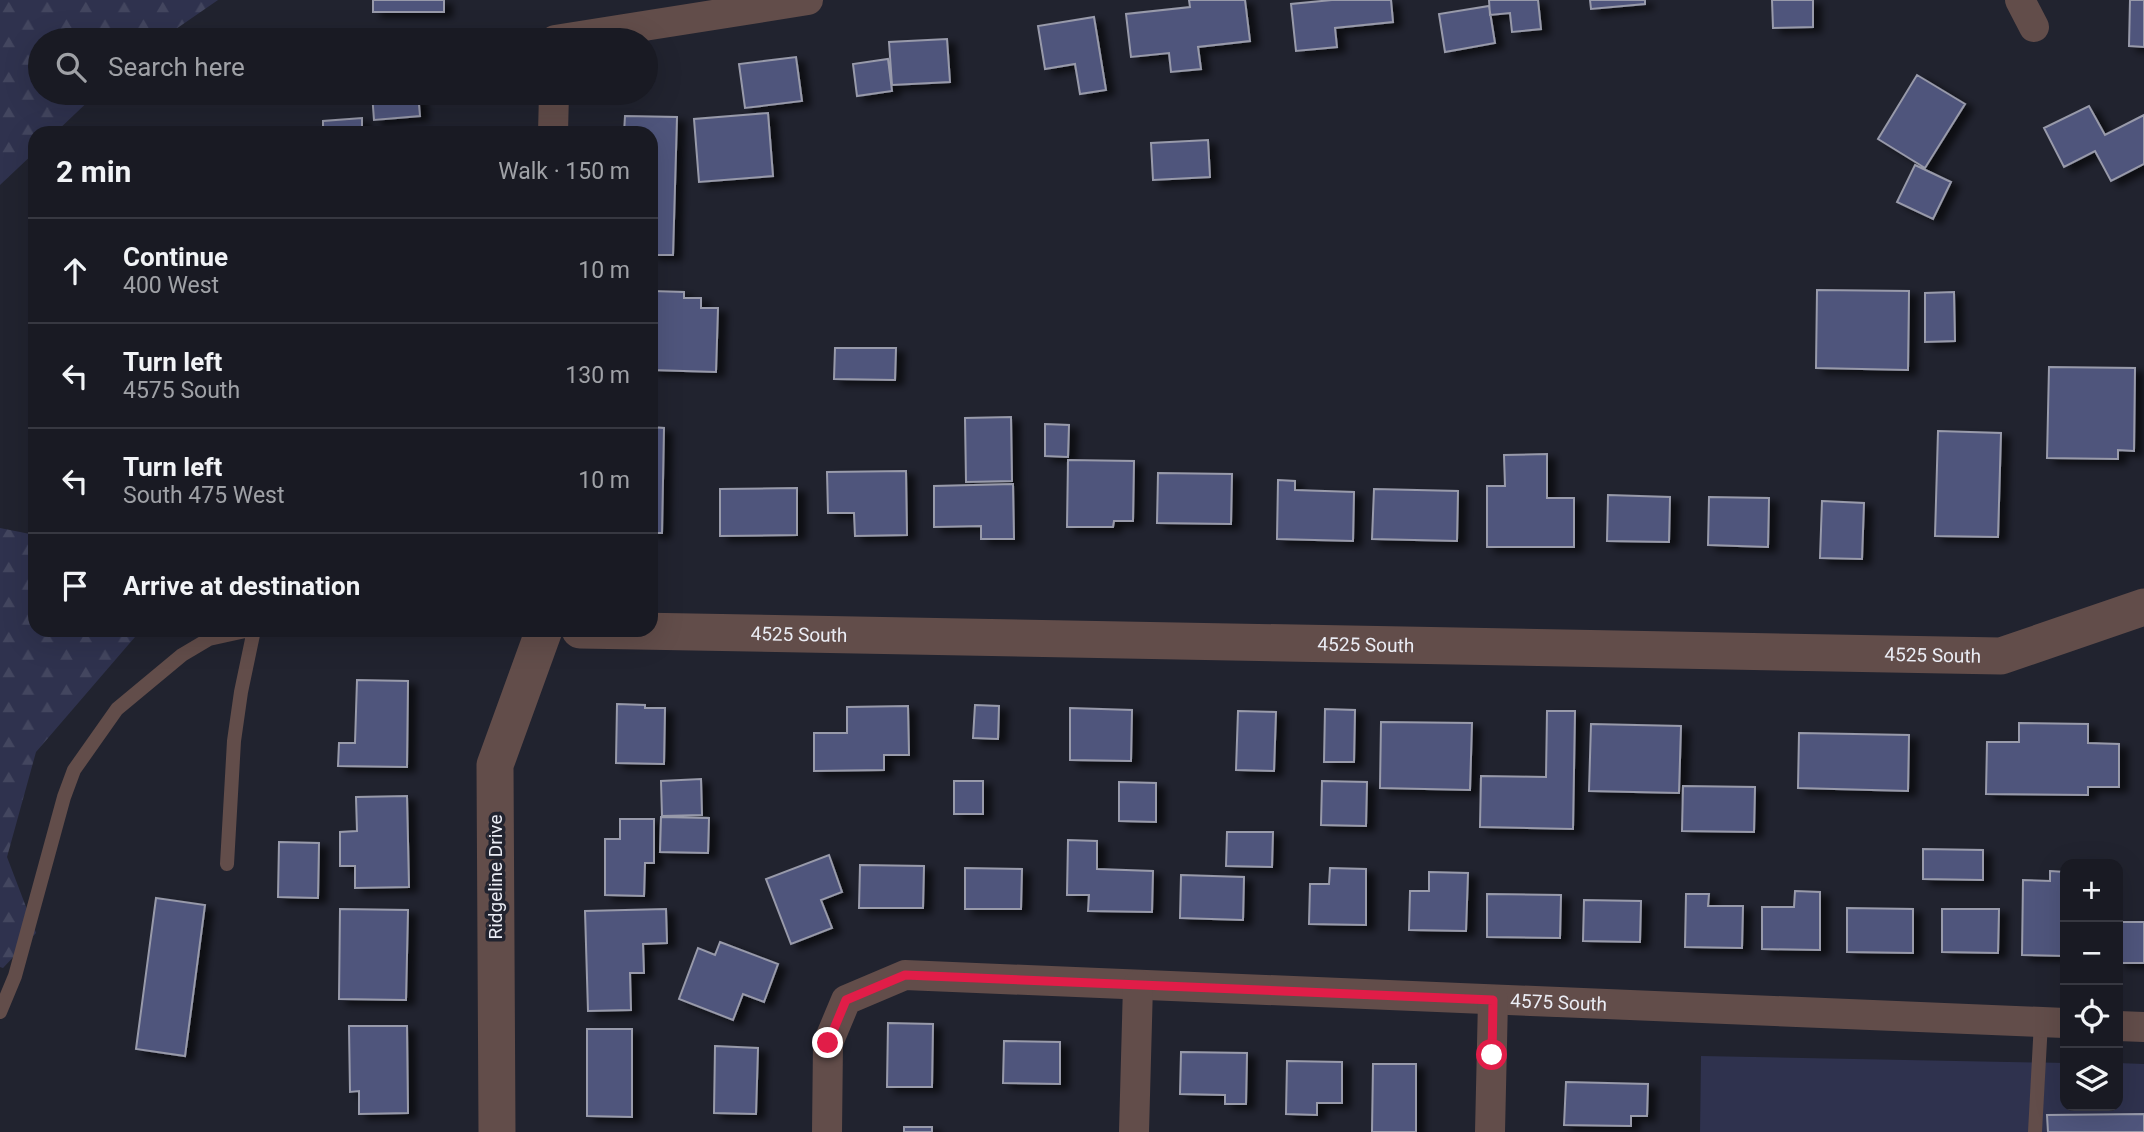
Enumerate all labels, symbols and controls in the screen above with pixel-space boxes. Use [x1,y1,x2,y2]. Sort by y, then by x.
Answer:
search box [28,28,658,105]
icon: search [52,48,90,86]
text: Search here [108,52,245,82]
text: 2 min [56,154,131,189]
text: Walk · 150 m [498,158,630,185]
text: Continue [123,242,228,272]
icon: ahead [56,252,94,290]
text: 10 m [578,257,630,284]
text: 400 West [123,272,219,299]
text: Turn left [123,347,222,377]
icon: left [56,357,94,395]
text: 130 m [565,362,630,389]
text: 4575 South [123,377,240,404]
text: Turn left [123,452,222,482]
icon: left [56,462,94,500]
text: 10 m [578,467,630,494]
text: South 475 West [123,482,284,509]
icon: arrive [56,567,94,605]
text: Arrive at destination [123,571,360,601]
street label: 4525 South [750,622,848,647]
street label: 4525 South [1317,632,1414,657]
street label: 4525 South [1884,643,1981,668]
street label: Ridgeline Drive [484,815,507,940]
map controls [2060,859,2123,1111]
button: + [2060,859,2123,922]
button: − [2060,922,2123,985]
button: locate [2060,985,2123,1048]
street label: 4575 South [1510,989,1608,1016]
route end [812,1027,843,1058]
route start [1476,1039,1507,1070]
button: layers [2060,1048,2123,1111]

